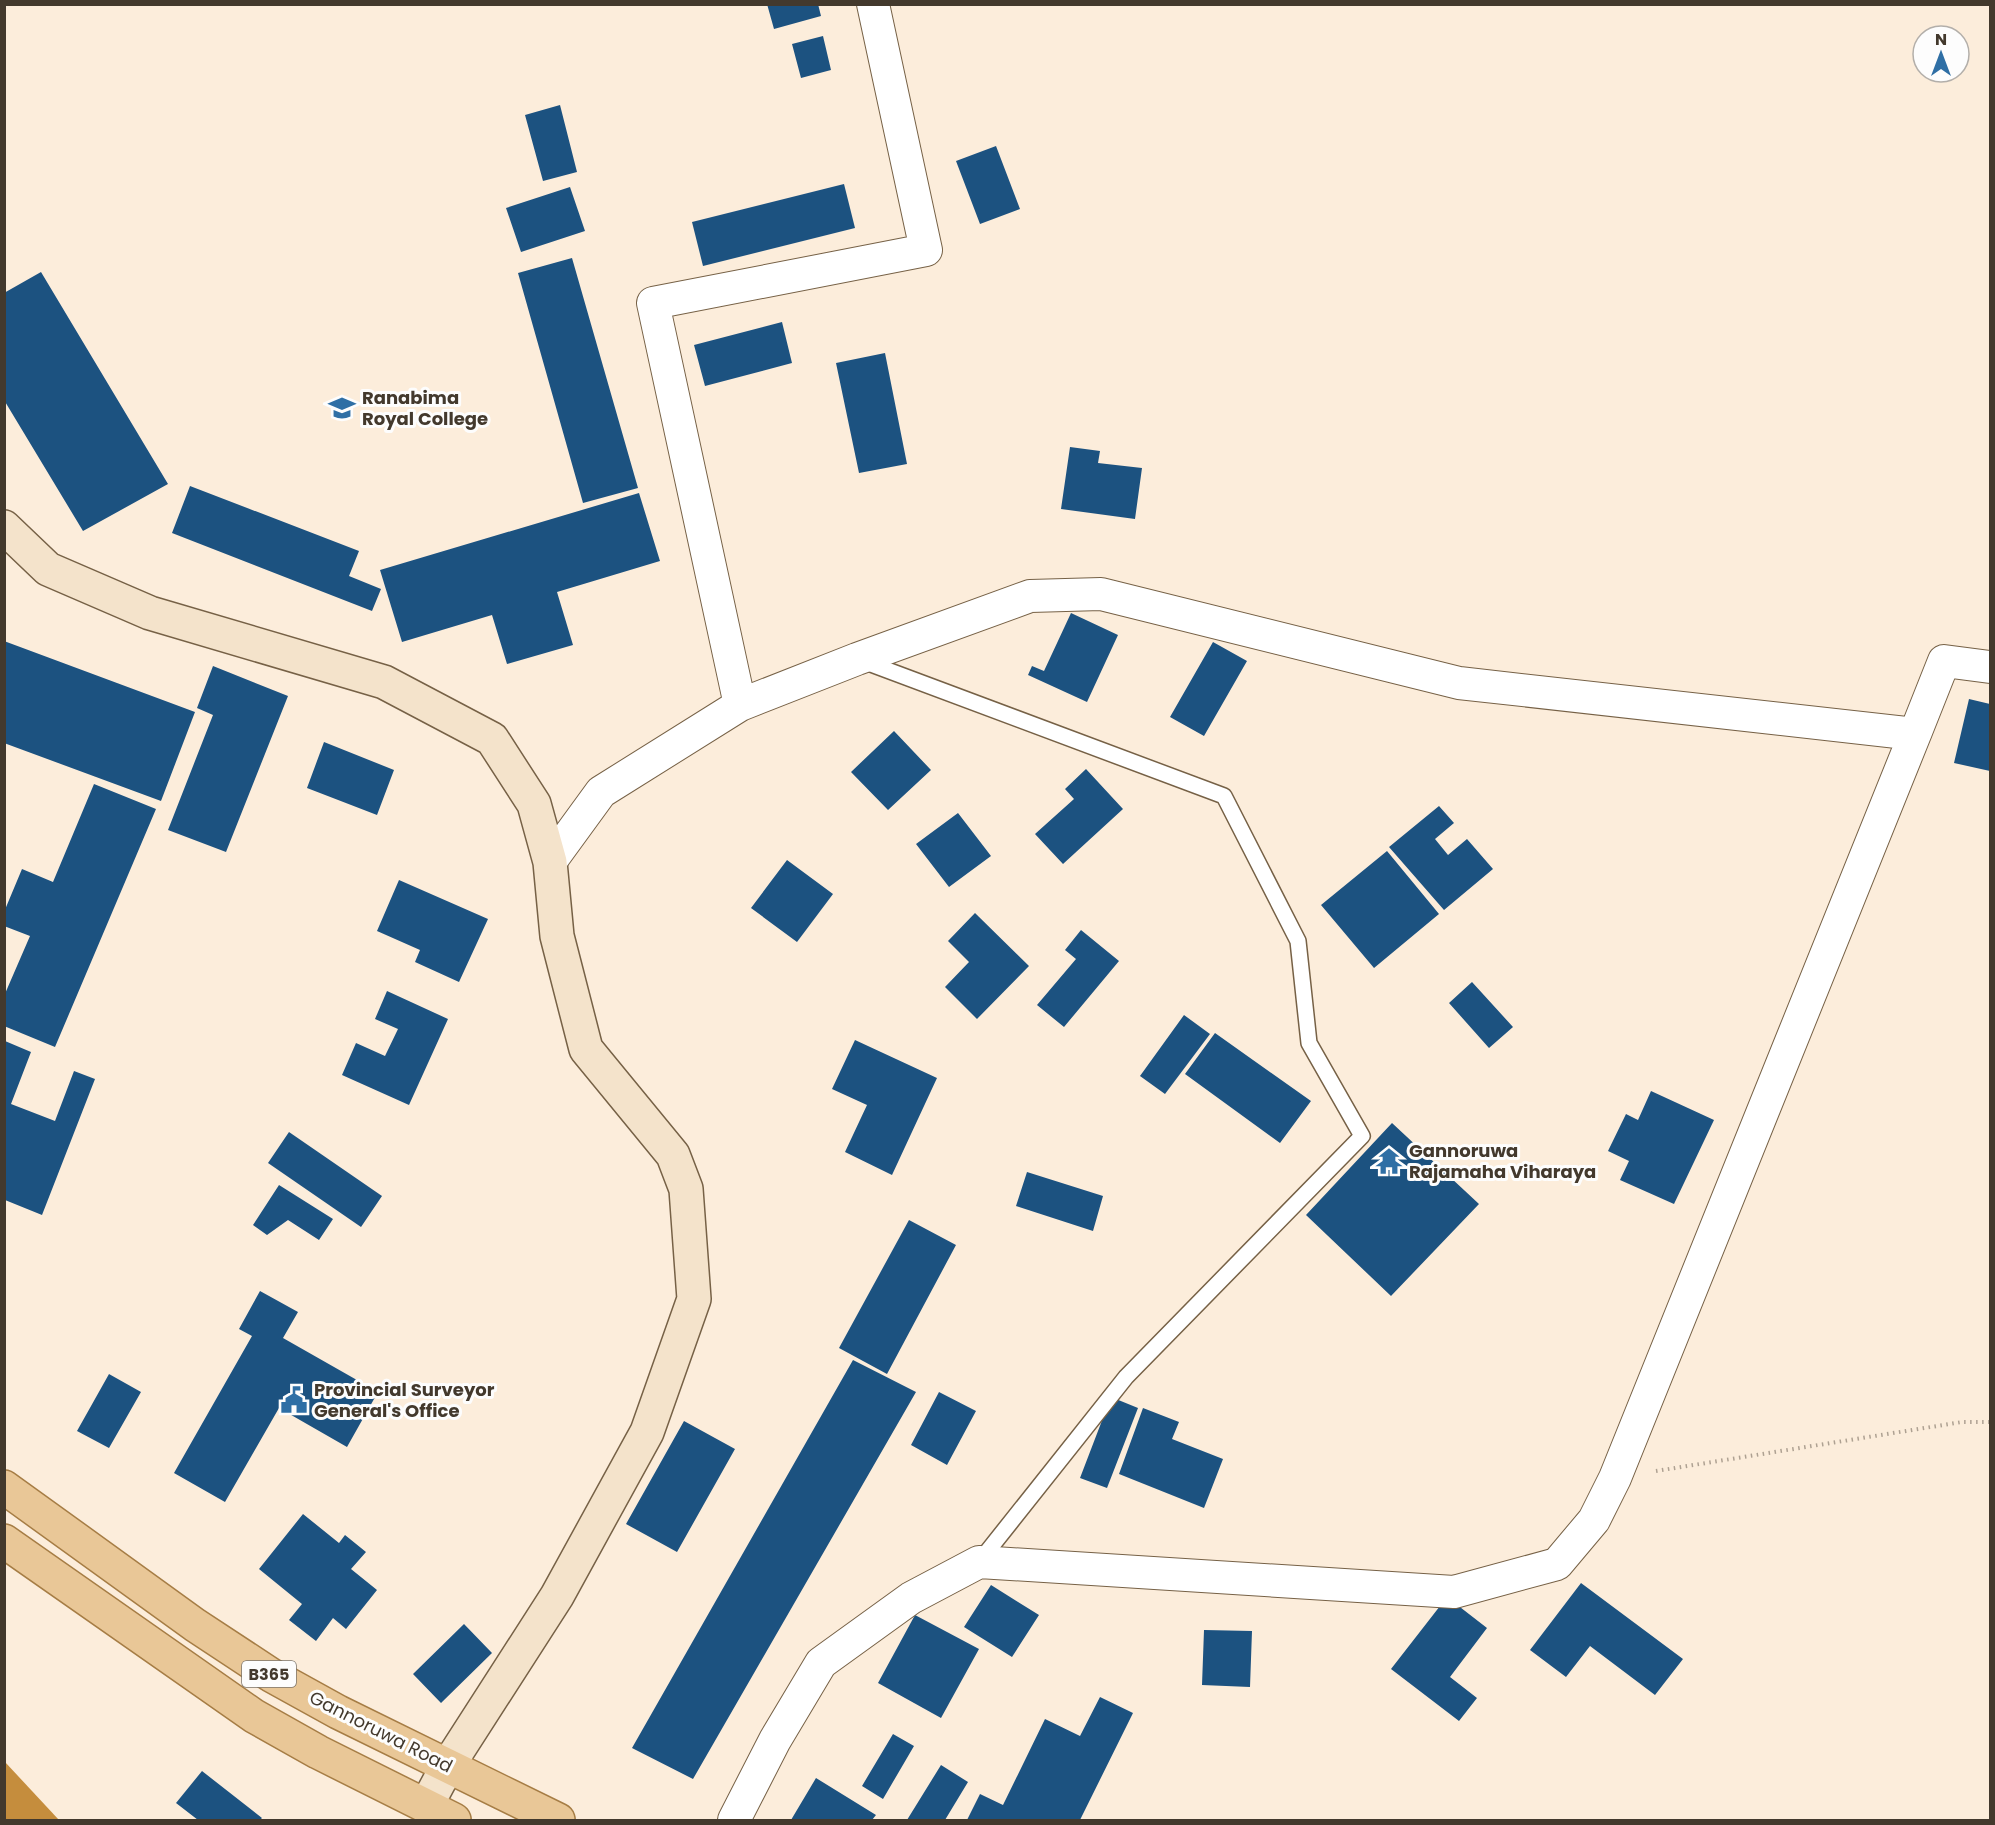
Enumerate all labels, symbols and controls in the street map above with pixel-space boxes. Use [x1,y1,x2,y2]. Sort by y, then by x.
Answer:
north arrow [1911,24,1971,84]
text: N [1935,28,1947,51]
place label: Ranabima Royal College [362,385,488,431]
school or university icon: Ranabima Royal College [327,393,357,423]
place label: Gannoruwa Rajamaha Viharaya [1409,1138,1596,1184]
temple icon: Gannoruwa Rajamaha Viharaya [1374,1146,1404,1176]
place label: Provincial Surveyor General's Office [314,1377,495,1423]
public building icon: Provincial Surveyor General's Office [279,1385,309,1415]
road number: B365 [242,1661,296,1687]
street label: Gannoruwa Road [305,1685,457,1778]

